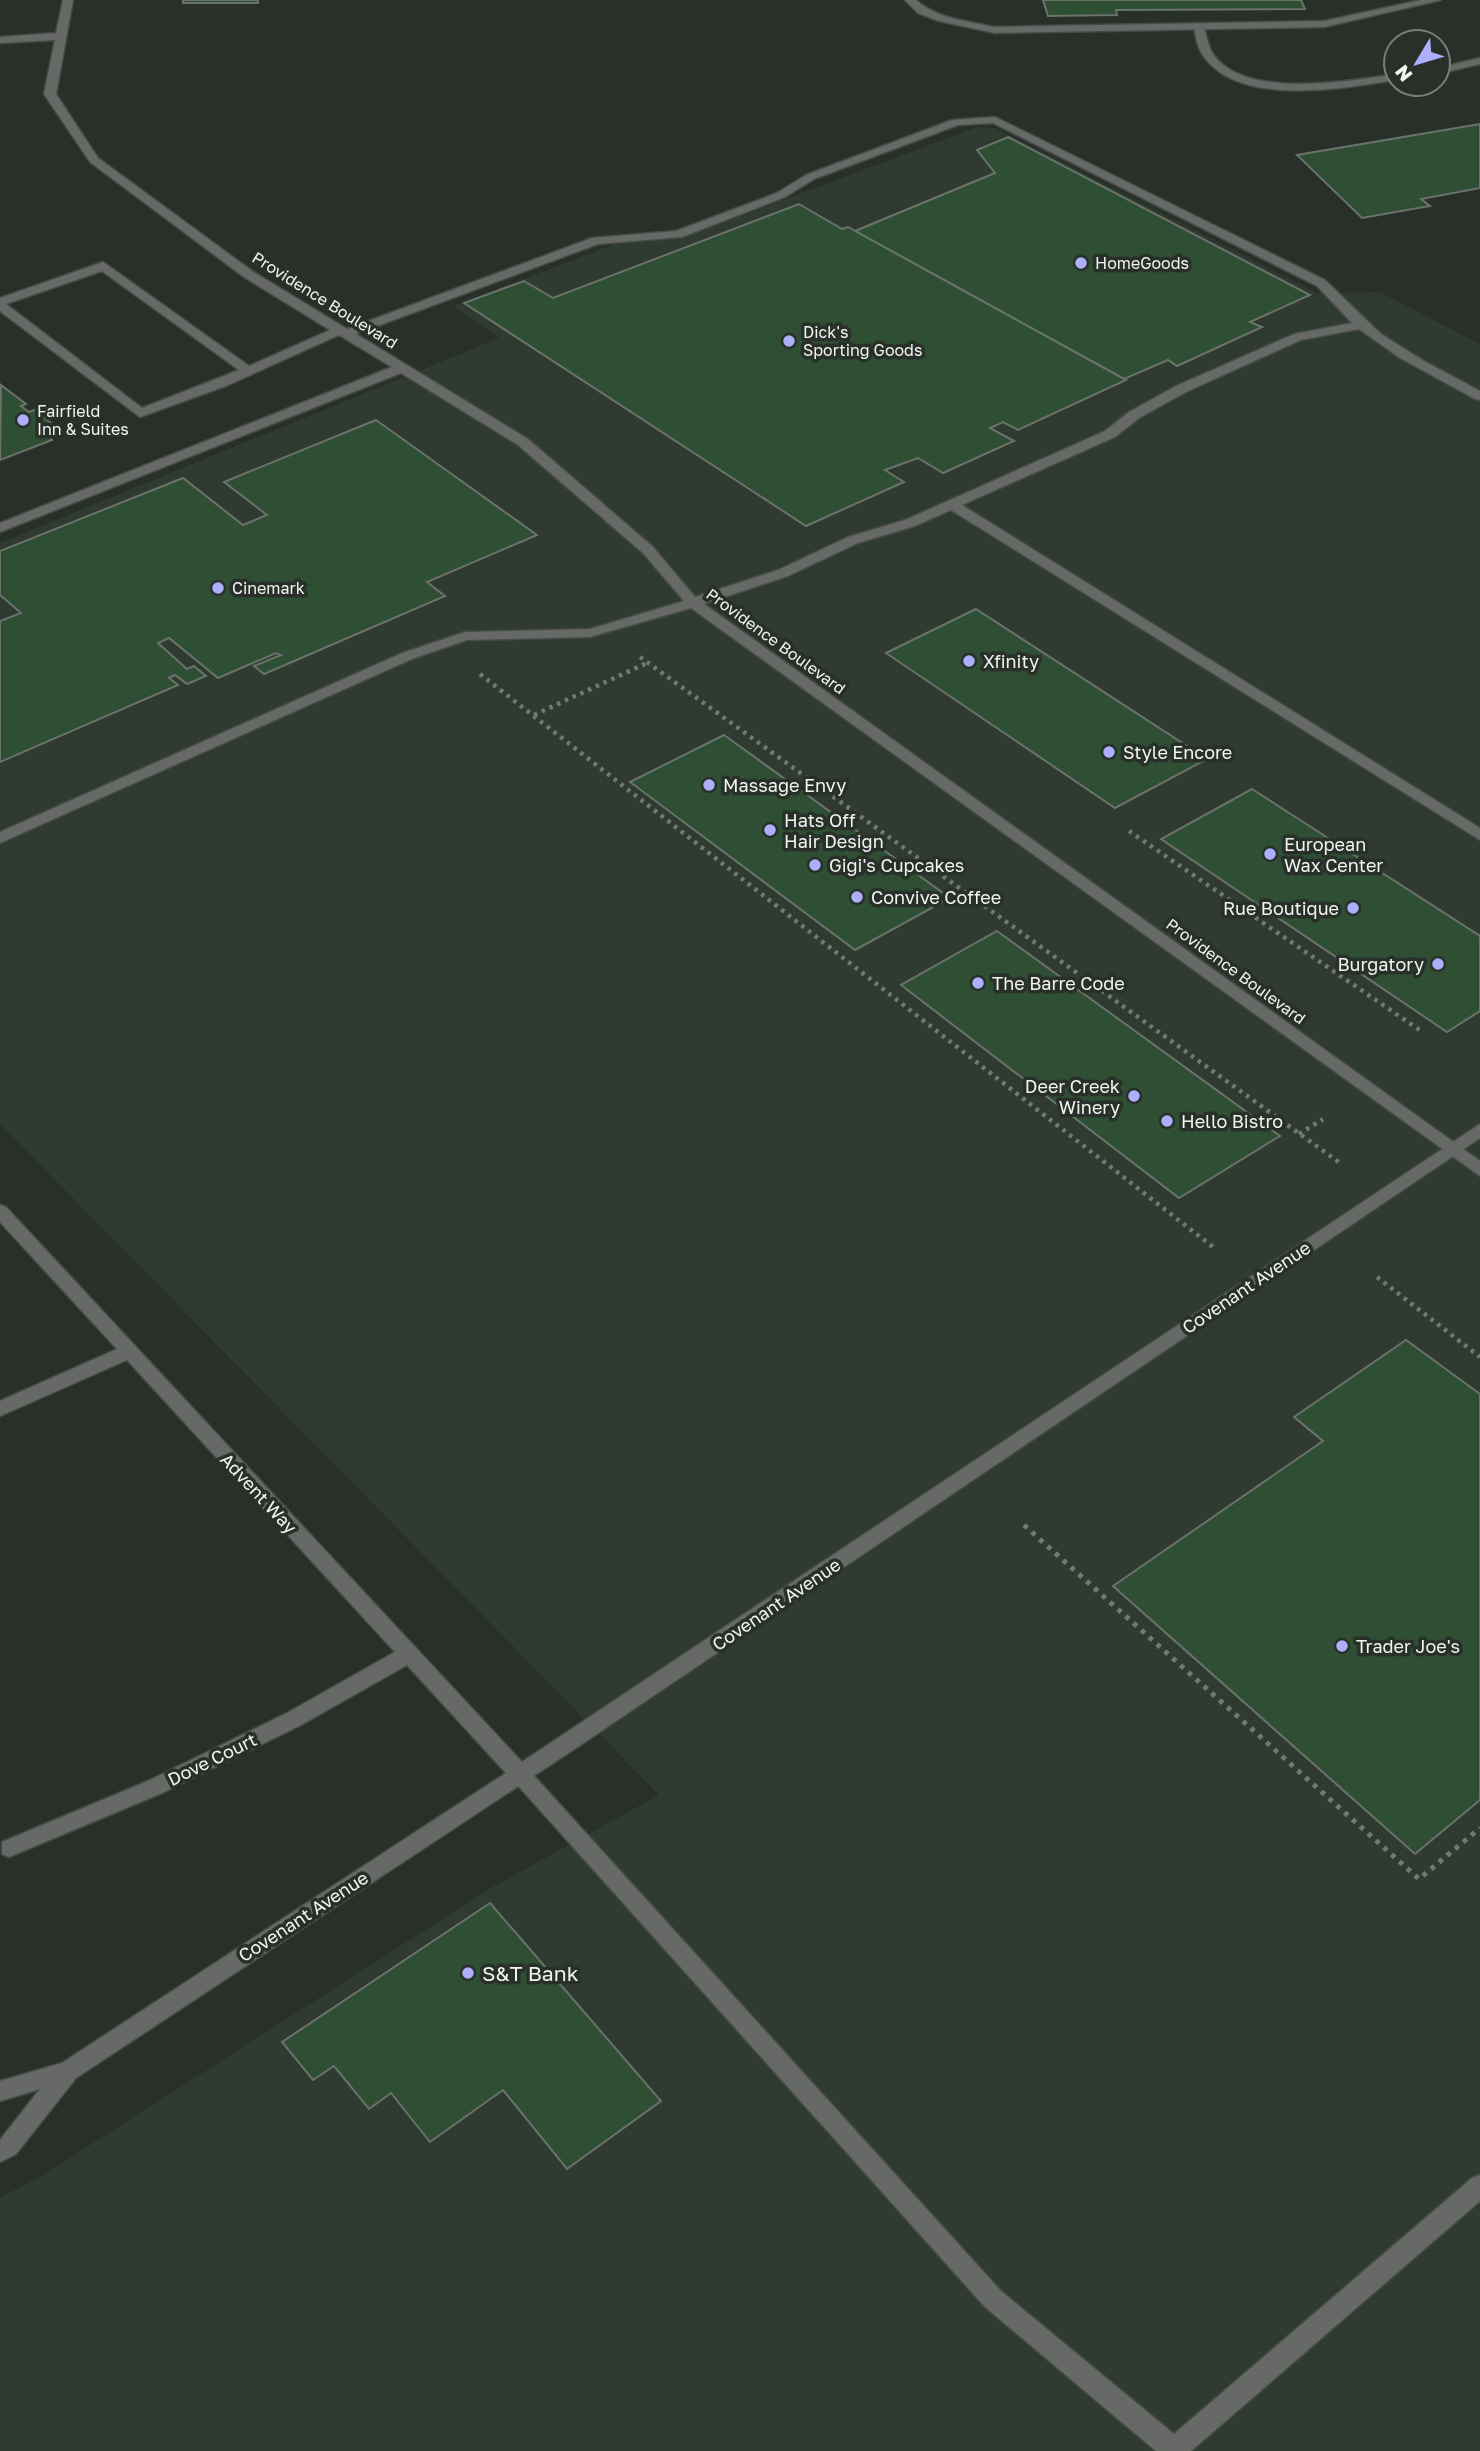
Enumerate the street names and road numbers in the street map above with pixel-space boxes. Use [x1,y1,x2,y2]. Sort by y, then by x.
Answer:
street label: Providence Boulevard [249,247,401,353]
street label: Providence Boulevard [702,584,850,698]
street label: Providence Boulevard [1162,914,1310,1028]
street label: Covenant Avenue [1178,1236,1314,1338]
street label: Advent Way [216,1448,302,1538]
street label: Covenant Avenue [708,1553,844,1655]
street label: Dove Court [164,1728,260,1790]
street label: Covenant Avenue [234,1866,372,1966]

